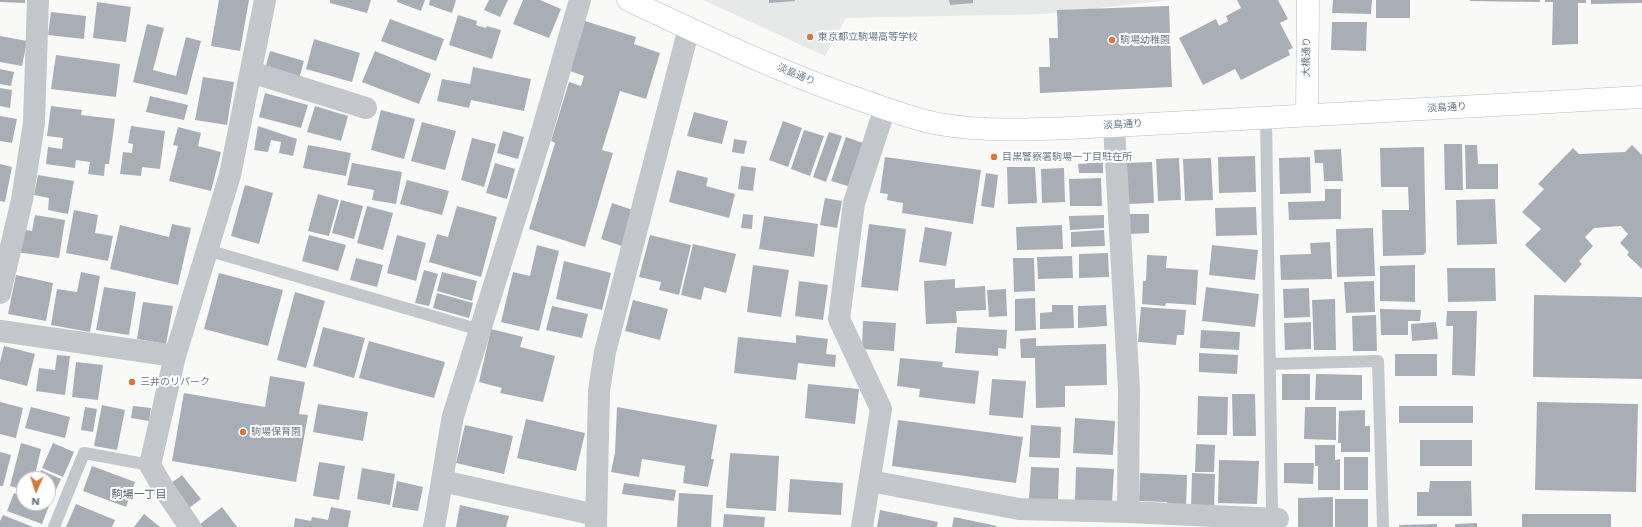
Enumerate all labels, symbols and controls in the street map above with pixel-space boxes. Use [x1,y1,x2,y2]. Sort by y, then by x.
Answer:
place label: 東京都立駒場高等学校 [818,31,918,43]
marker: 東京都立駒場高等学校 [805,32,815,42]
place label: 駒場幼稚園 [1120,34,1170,46]
marker: 駒場幼稚園 [1107,35,1117,45]
street label: 大橋通り [1301,37,1313,77]
street label: 淡島通り [775,62,817,88]
street label: 淡島通り [1427,101,1467,115]
street label: 淡島通り [1103,118,1143,132]
place label: 目黒警察署駒場一丁目駐在所 [1002,151,1132,163]
marker: 目黒警察署駒場一丁目駐在所 [989,152,999,162]
place label: 三井のリパーク [140,376,210,388]
marker: 三井のリパーク [127,377,137,387]
place label: 駒場保育園 [251,426,301,438]
marker: 駒場保育園 [238,427,248,437]
north arrow [16,471,56,511]
district label: 駒場一丁目 [112,488,166,502]
text: N [31,494,40,510]

